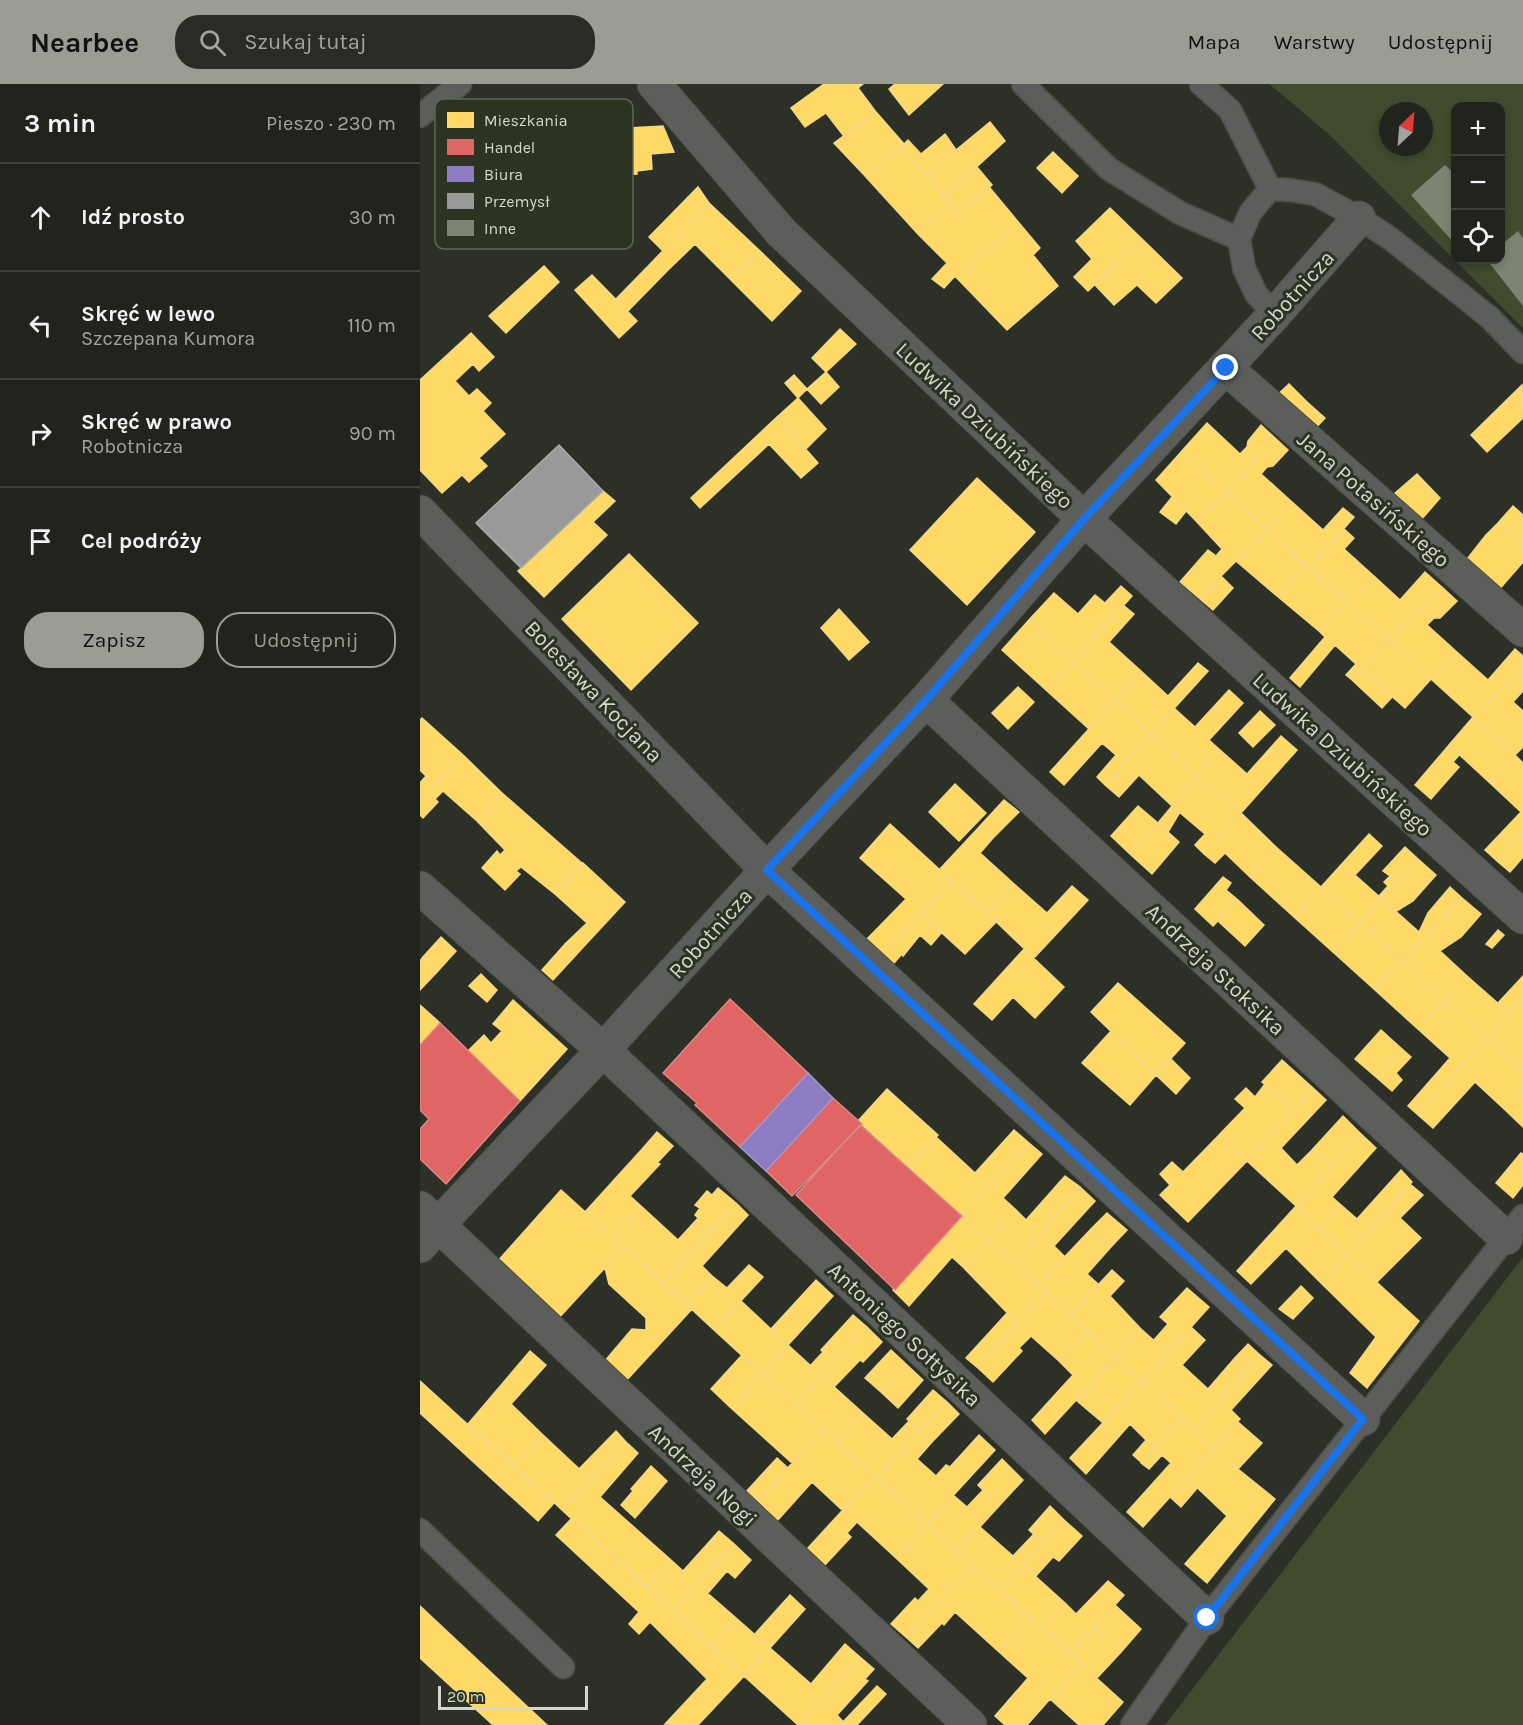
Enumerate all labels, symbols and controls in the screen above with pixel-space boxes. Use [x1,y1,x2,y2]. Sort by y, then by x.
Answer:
search box [175,15,595,69]
text: Nearbee [30,26,139,59]
icon: search [196,26,229,59]
text: Szukaj tutaj [244,29,367,55]
text: Mapa [1187,30,1241,54]
text: Warstwy [1274,30,1355,54]
text: Udostępnij [1388,30,1493,54]
legend [435,99,633,249]
north arrow [1379,102,1433,156]
map controls [1451,102,1505,264]
button: + [1451,102,1505,156]
text: 3 min [24,108,96,139]
text: Mieszkania [484,111,568,130]
text: Pieszo · 230 m [266,112,396,135]
text: Handel [484,138,535,157]
button: − [1451,156,1505,210]
text: Biura [484,165,523,184]
text: Przemysł [484,192,550,211]
icon: ahead [24,201,57,234]
text: Idź prosto [81,204,185,230]
text: 30 m [349,206,396,229]
button: locate [1451,210,1505,264]
text: Inne [484,219,516,238]
street label: Robotnicza [1245,245,1340,346]
text: Skręć w lewo [81,301,215,327]
icon: left [24,309,57,342]
text: 110 m [347,314,396,337]
text: Szczepana Kumora [81,327,255,350]
street label: Ludwika Dziubińskiego [890,337,1078,515]
route end [1212,354,1238,380]
text: Skręć w prawo [81,409,232,435]
icon: right [24,417,57,450]
text: 90 m [349,422,396,445]
street label: Jana Potasińskiego [1292,426,1455,573]
text: Robotnicza [81,435,183,458]
icon: arrive [24,525,57,558]
text: Cel podróży [81,528,201,554]
button: Zapisz [24,612,204,668]
button: Udostępnij [216,612,396,668]
street label: Bolesława Kocjana [519,615,668,768]
street label: Ludwika Dziubińskiego [1247,667,1438,842]
street label: Robotnicza [663,883,758,984]
street label: Andrzeja Stoksika [1140,898,1291,1041]
street label: Antoniego Sołtysika [822,1257,986,1412]
street label: Andrzeja Nogi [643,1419,762,1533]
route start [1193,1604,1219,1630]
scale bar [438,1683,588,1710]
text: 20 m [447,1687,485,1706]

